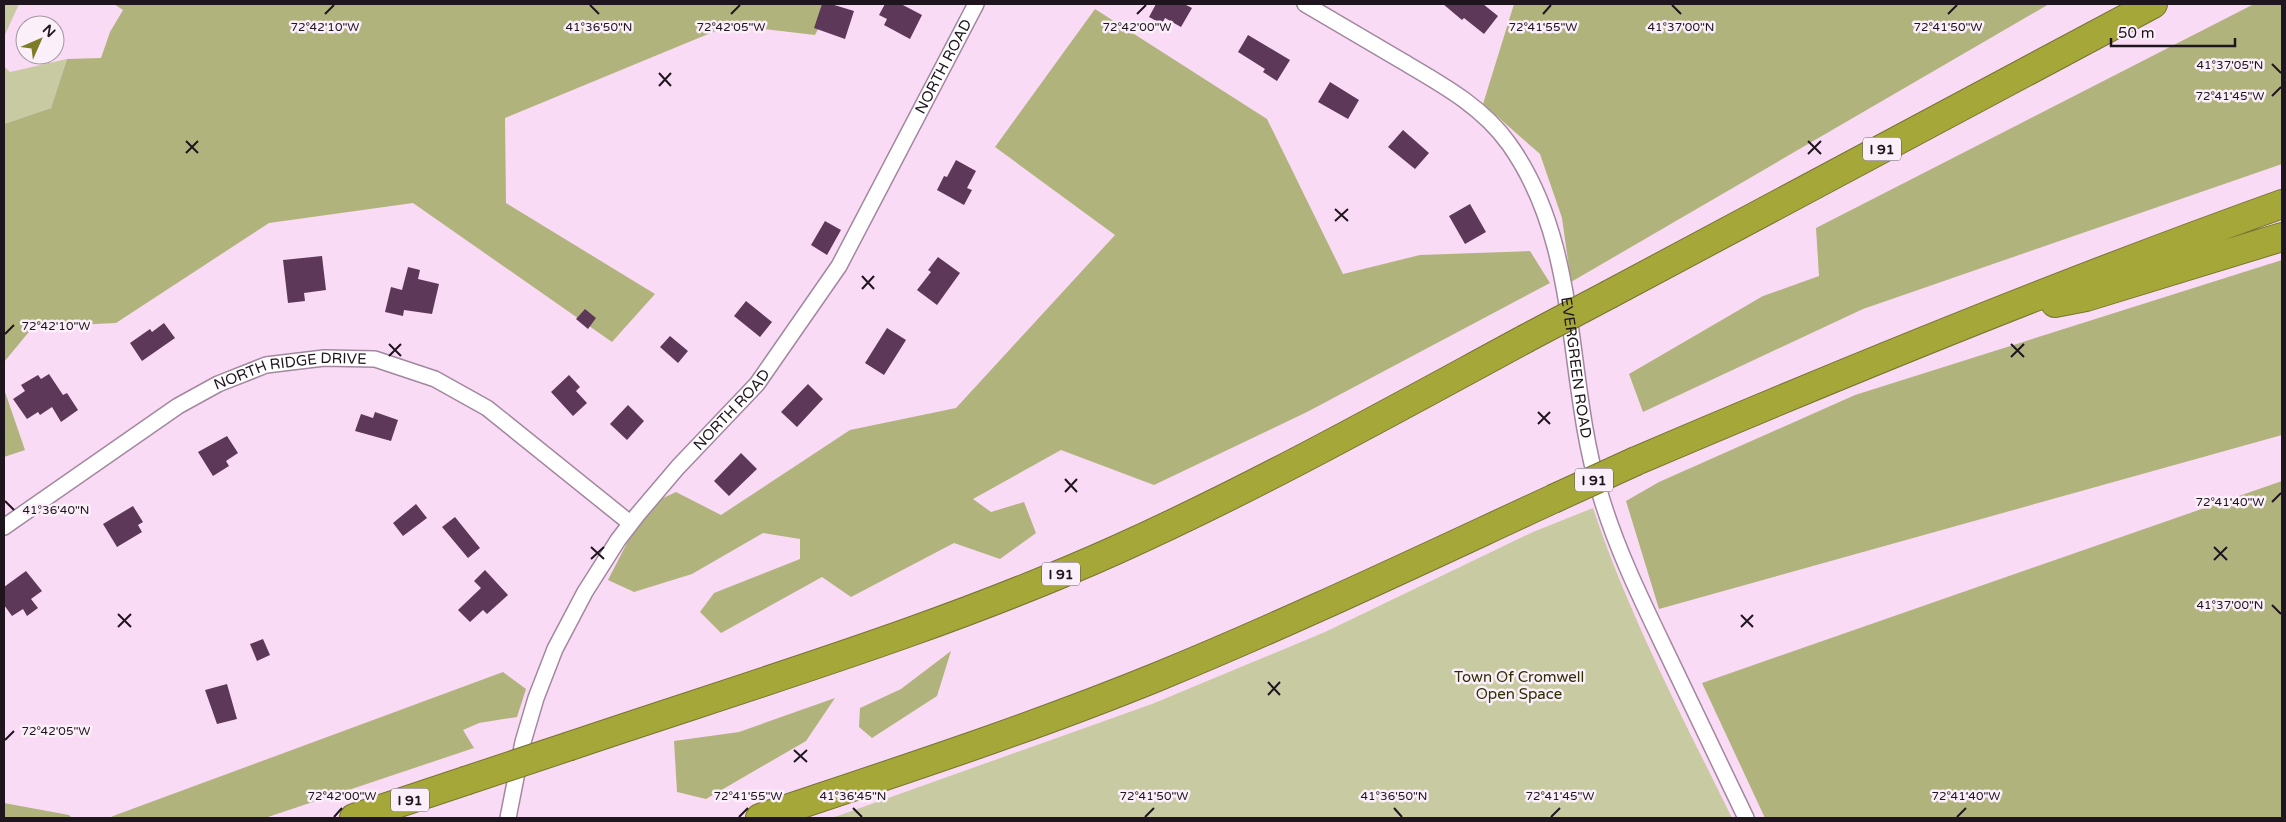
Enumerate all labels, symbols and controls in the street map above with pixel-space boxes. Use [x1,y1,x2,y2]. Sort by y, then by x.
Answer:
north arrow [15,15,65,65]
scale bar [2111,15,2235,47]
street label: NORTH ROAD [911,16,976,117]
text: 72°42'10"W [290,20,360,34]
text: 41°36'50"N [566,20,633,34]
text: 72°42'05"W [696,20,766,34]
text: 72°42'00"W [1102,20,1172,34]
text: 72°41'55"W [1508,20,1578,34]
text: 41°37'00"N [1648,20,1715,34]
text: 72°41'50"W [1913,20,1983,34]
text: N [39,21,59,41]
text: 50 m [2118,24,2155,42]
text: 41°37'05"N [2197,58,2264,72]
text: 72°41'45"W [2195,89,2265,103]
road number: I 91 [1863,138,1901,160]
street label: EVERGREEN ROAD [1557,296,1596,440]
text: 72°42'10"W [21,319,91,333]
street label: NORTH RIDGE DRIVE [211,349,367,394]
street label: NORTH ROAD [690,366,774,454]
road number: I 91 [1575,468,1613,492]
text: 72°41'40"W [2195,495,2265,509]
text: 41°36'40"N [23,503,90,517]
road number: I 91 [1042,562,1080,586]
text: 41°37'00"N [2197,598,2264,612]
park label: Town Of Cromwell Open Space [1454,668,1584,703]
text: 72°42'05"W [21,724,91,738]
road number: I 91 [391,788,429,812]
text: 72°42'00"W [307,789,377,803]
text: 72°41'55"W [713,789,783,803]
text: 41°36'45"N [820,789,887,803]
text: 72°41'50"W [1119,789,1189,803]
text: 41°36'50"N [1361,789,1428,803]
text: 72°41'45"W [1525,789,1595,803]
text: 72°41'40"W [1931,789,2001,803]

